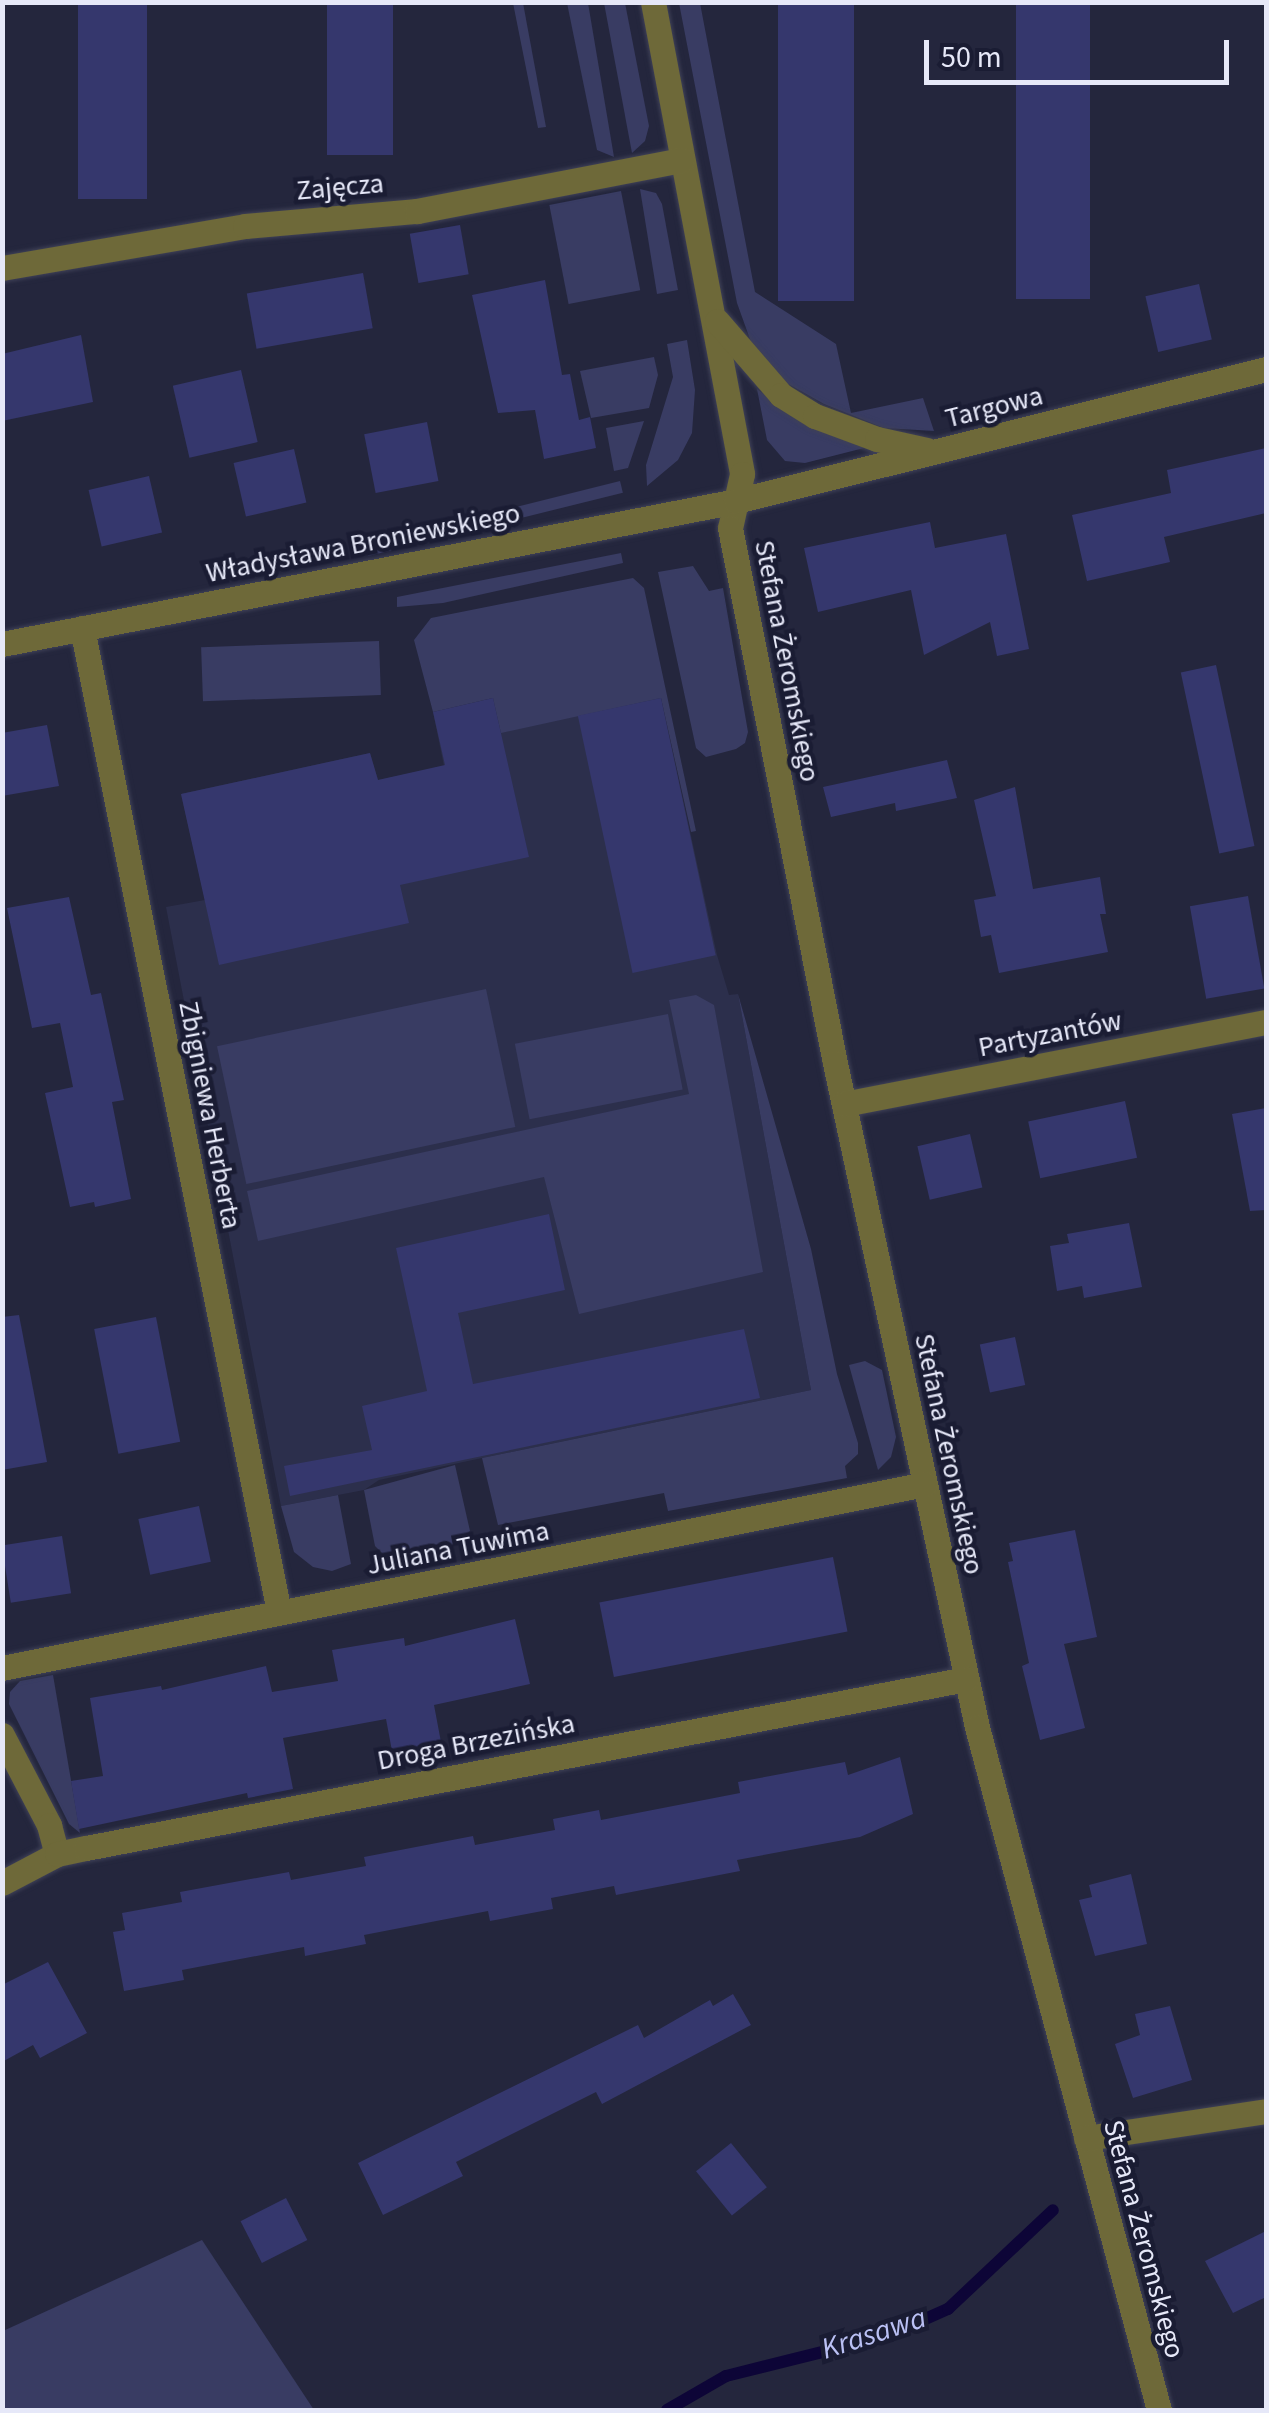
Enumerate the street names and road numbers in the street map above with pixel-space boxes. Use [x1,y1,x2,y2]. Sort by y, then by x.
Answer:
street label: Zajęcza [295,166,385,208]
street label: Targowa [942,379,1046,435]
street label: Władysława Broniewskiego [203,496,523,590]
street label: Stefana Żeromskiego [747,537,827,785]
street label: Zbigniewa Herberta [171,998,249,1232]
street label: Partyzantów [975,1004,1125,1064]
street label: Stefana Żeromskiego [907,1331,991,1577]
street label: Juliana Tuwima [364,1514,552,1582]
street label: Droga Brzezińska [374,1706,578,1778]
street label: Stefana Żeromskiego [1096,2116,1192,2362]

